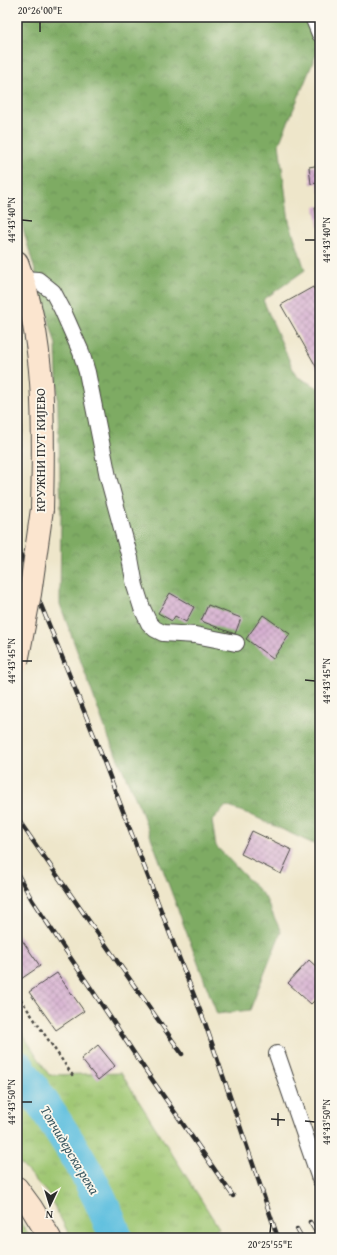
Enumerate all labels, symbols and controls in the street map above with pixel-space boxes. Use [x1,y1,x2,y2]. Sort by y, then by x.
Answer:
text: 20°26'00"E [18,3,62,18]
text: 44°43'40"N [4,197,19,243]
text: 44°43'40"N [319,217,334,263]
street label: КРУЖНИ ПУТ КИЈЕВО [31,388,50,512]
text: 44°43'45"N [4,638,19,684]
text: 44°43'45"N [319,658,334,704]
text: 44°43'50"N [4,1079,19,1125]
text: 44°43'50"N [319,1099,334,1145]
water label: Топчидерска река [36,1102,105,1199]
north arrow [30,1185,70,1225]
text: N [44,1207,54,1223]
text: 20°25'55"E [248,1237,292,1252]

